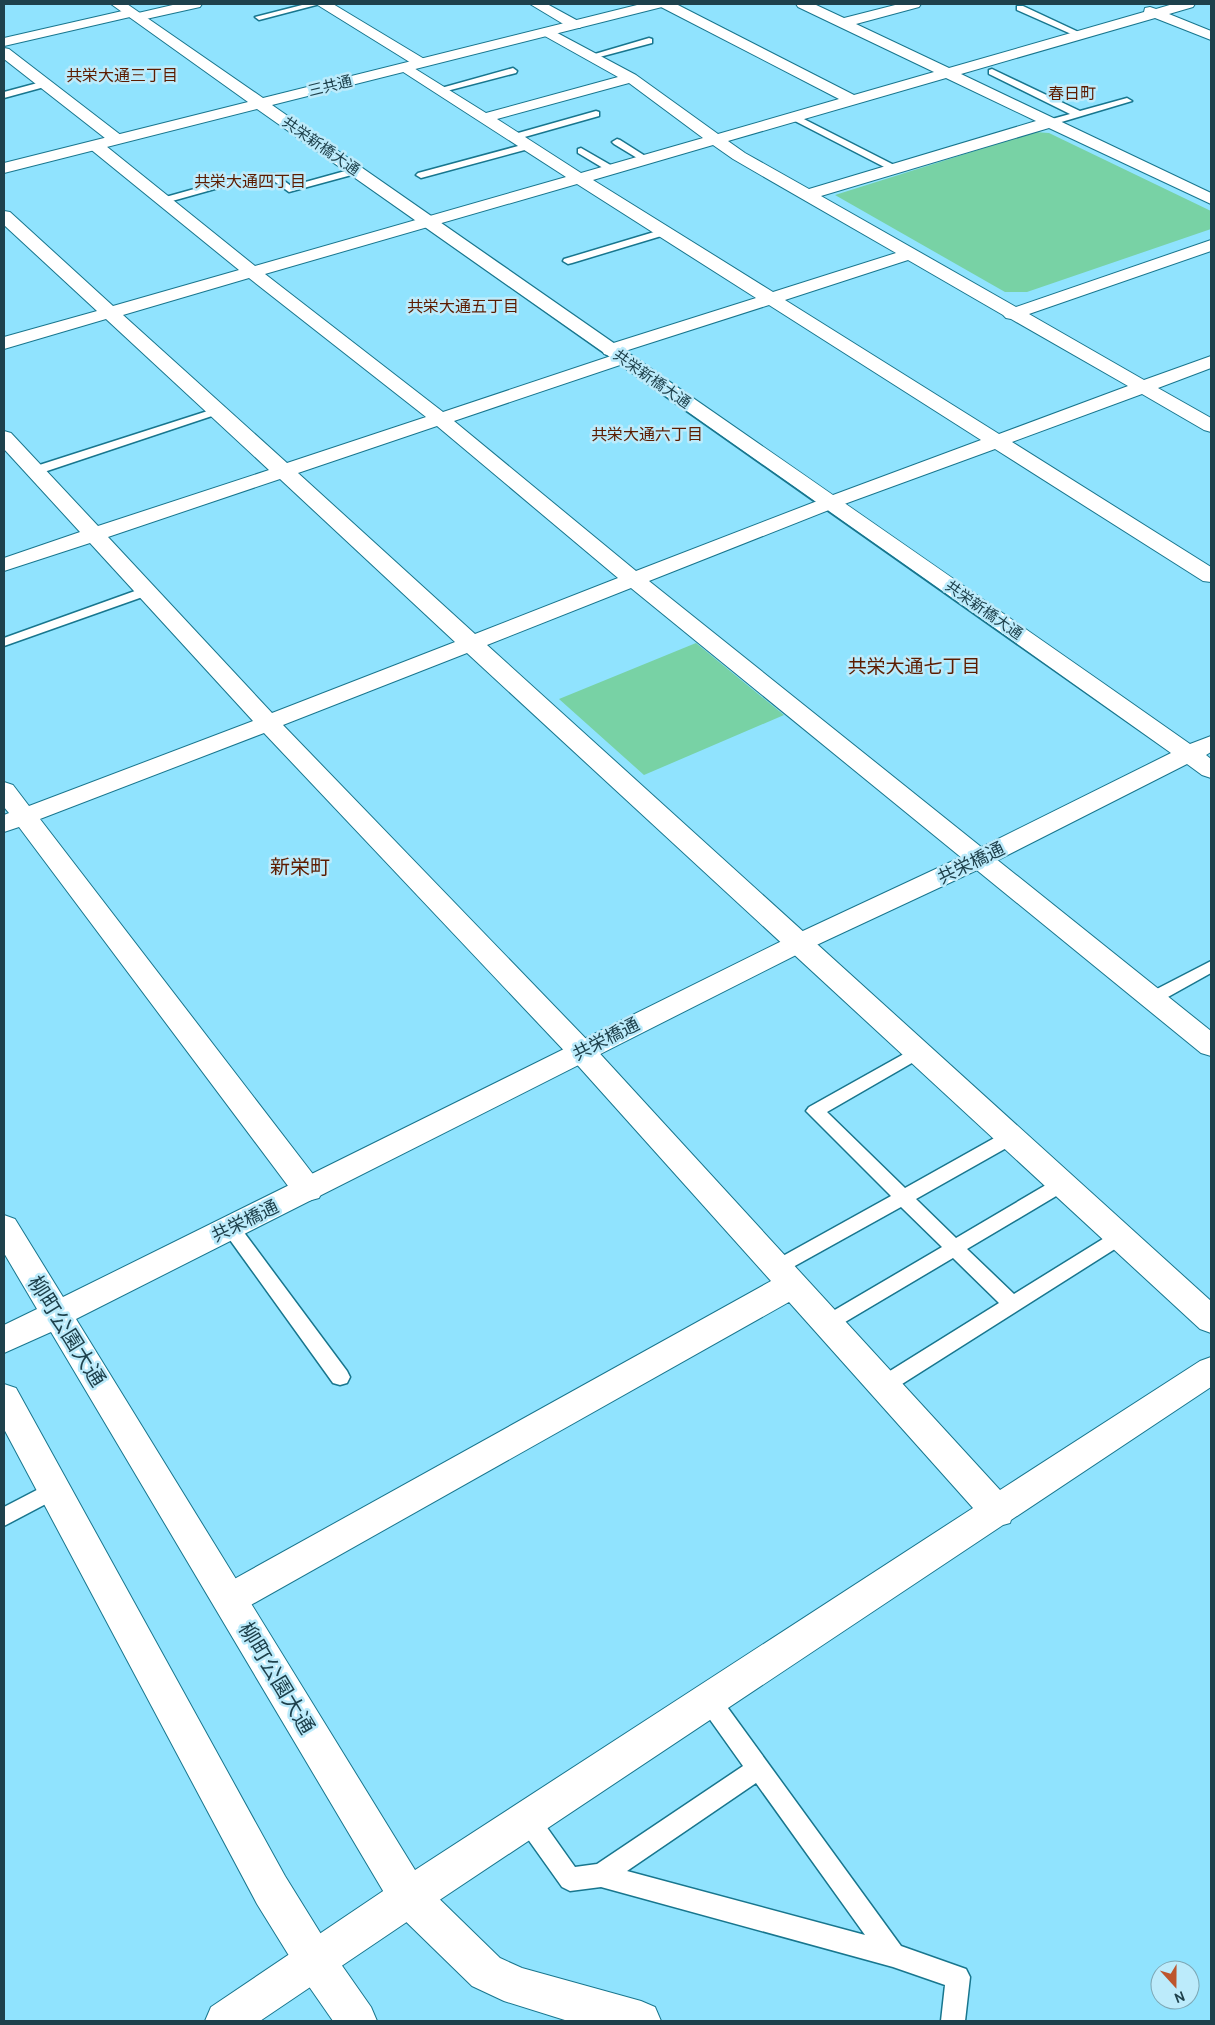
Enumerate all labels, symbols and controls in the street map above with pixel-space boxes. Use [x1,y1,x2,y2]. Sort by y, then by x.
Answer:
district label: 共栄大通三丁目 [66,66,178,85]
street label: 三共通 [306,72,354,100]
district label: 春日町 [1048,84,1096,103]
street label: 共栄新橋大通 [279,113,363,179]
district label: 共栄大通四丁目 [194,172,306,191]
district label: 共栄大通五丁目 [407,297,519,316]
street label: 共栄新橋大通 [610,346,694,412]
district label: 共栄大通六丁目 [591,425,703,444]
street label: 共栄新橋大通 [942,577,1026,643]
district label: 共栄大通七丁目 [847,655,981,678]
street label: 共栄橋通 [934,837,1008,889]
district label: 新栄町 [270,855,330,879]
street label: 共栄橋通 [569,1013,643,1065]
street label: 共栄橋通 [208,1195,282,1247]
street label: 柳町公園大通 [23,1271,111,1391]
street label: 柳町公園大通 [234,1618,320,1738]
north arrow [1150,1960,1200,2010]
text: N [1172,1987,1188,2007]

